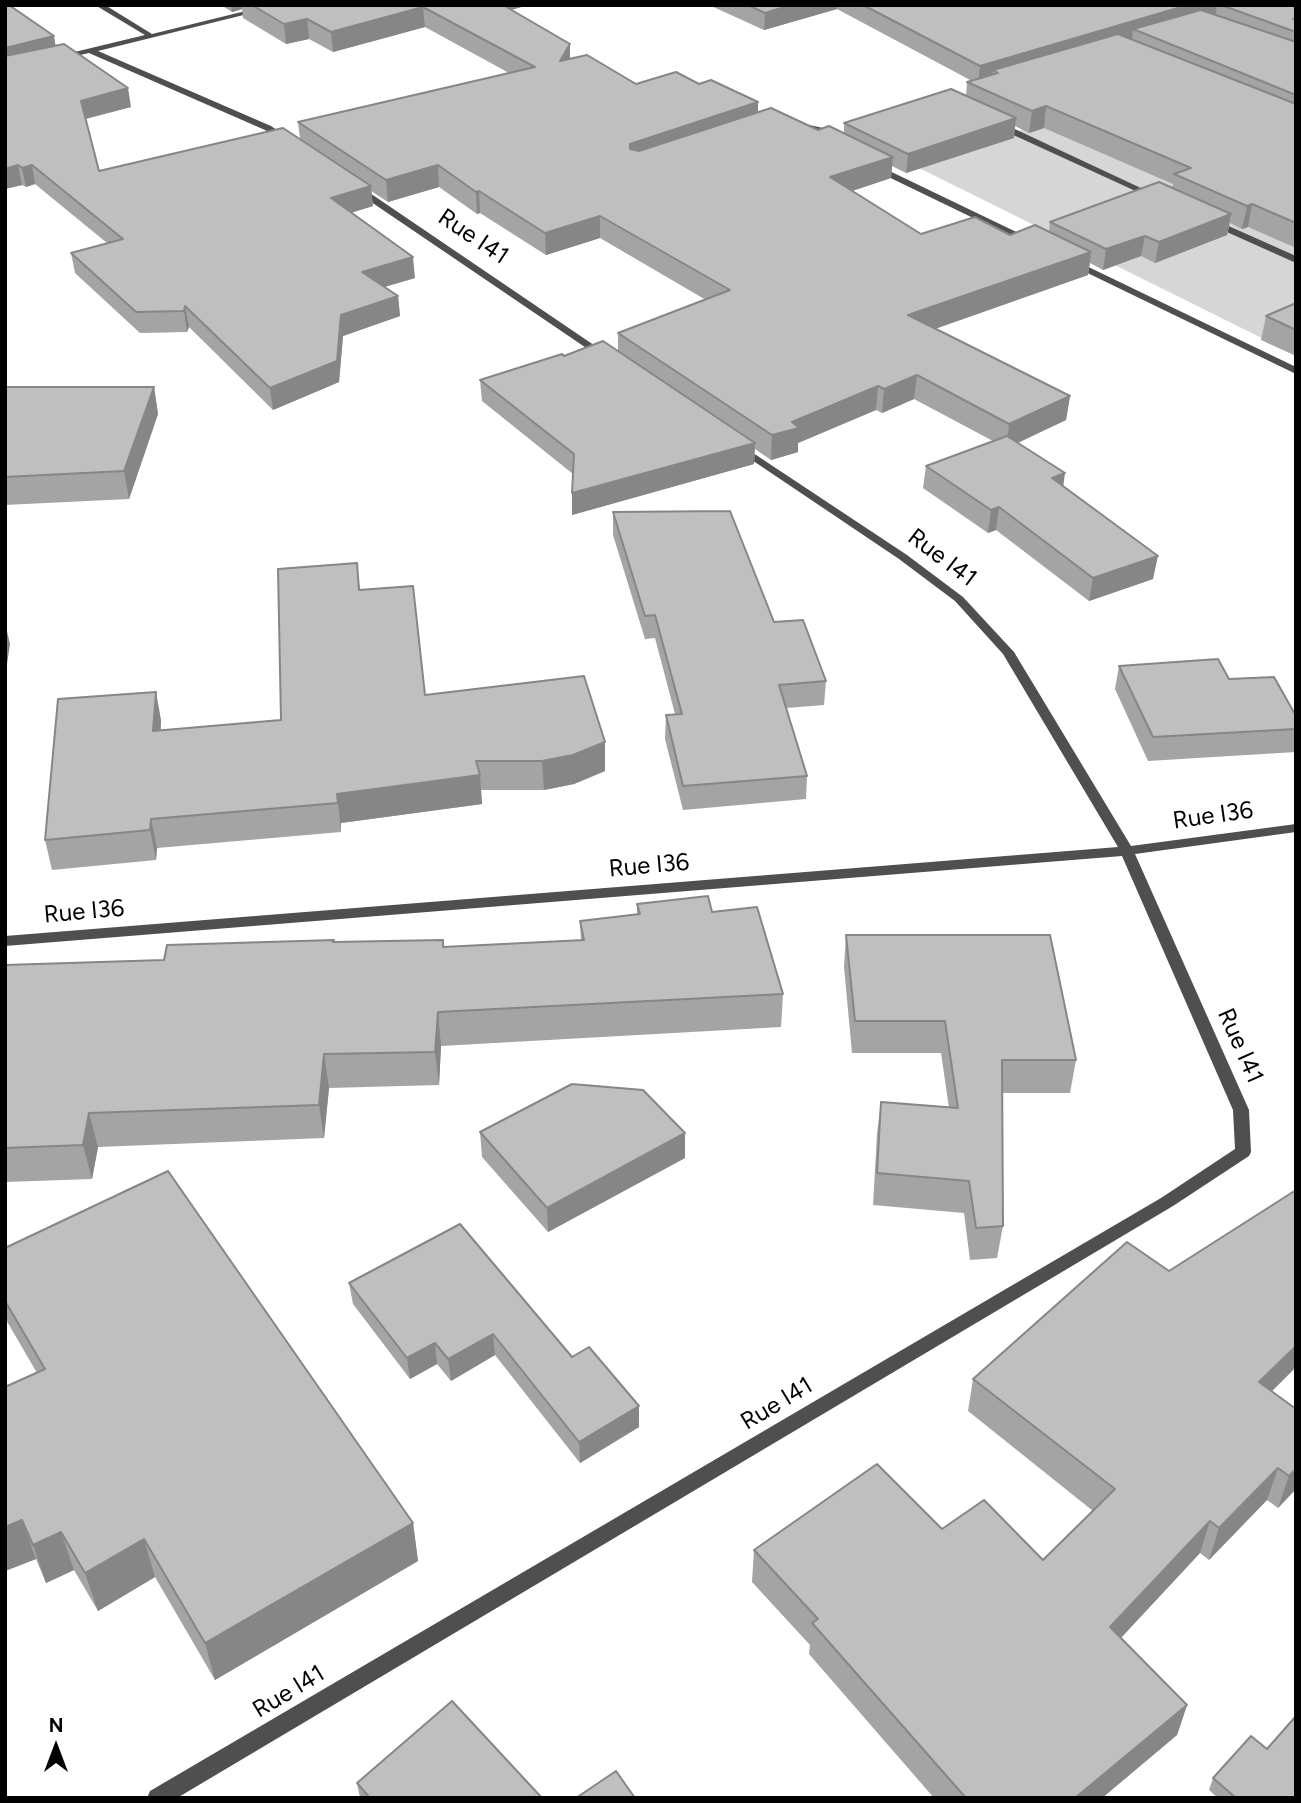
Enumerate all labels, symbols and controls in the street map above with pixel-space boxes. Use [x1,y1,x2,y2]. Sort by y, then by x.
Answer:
street label: Rue I41 [432,203,514,271]
street label: Rue I41 [902,523,982,593]
street label: Rue I36 [1171,796,1255,836]
street label: Rue I36 [608,848,690,884]
street label: Rue I36 [43,894,125,930]
street label: Rue I41 [1211,1004,1269,1088]
street label: Rue I41 [736,1371,818,1437]
street label: Rue I41 [248,1659,330,1725]
north arrow [21,1712,91,1782]
text: N [49,1714,63,1737]

